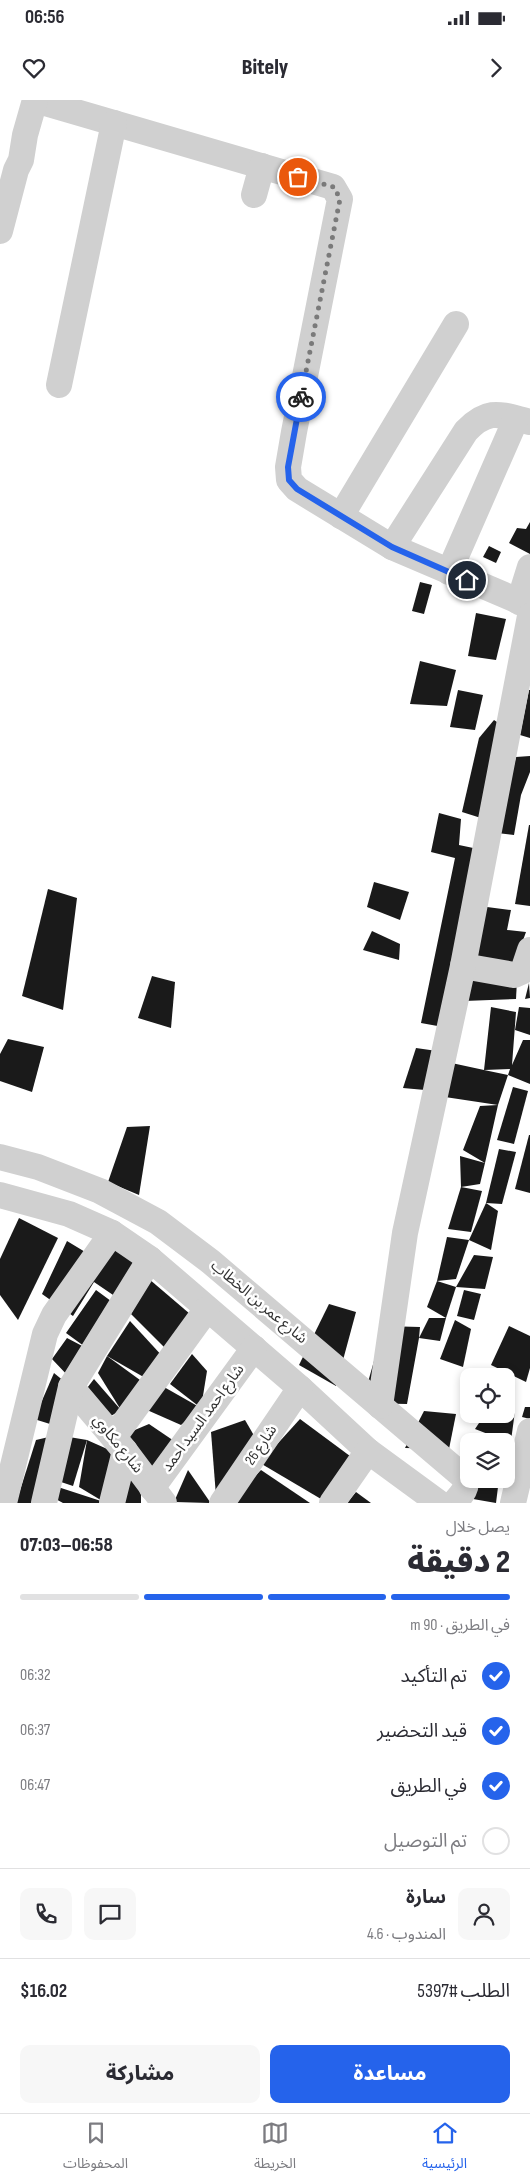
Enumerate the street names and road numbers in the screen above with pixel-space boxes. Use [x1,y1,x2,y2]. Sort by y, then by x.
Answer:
street label: شارع عمر بن الخطاب [205,1256,311,1350]
street label: شارع احمد السيد احمد [158,1360,250,1477]
street label: شارع مكاوي [87,1411,147,1478]
street label: شارع 26 [241,1421,283,1470]

